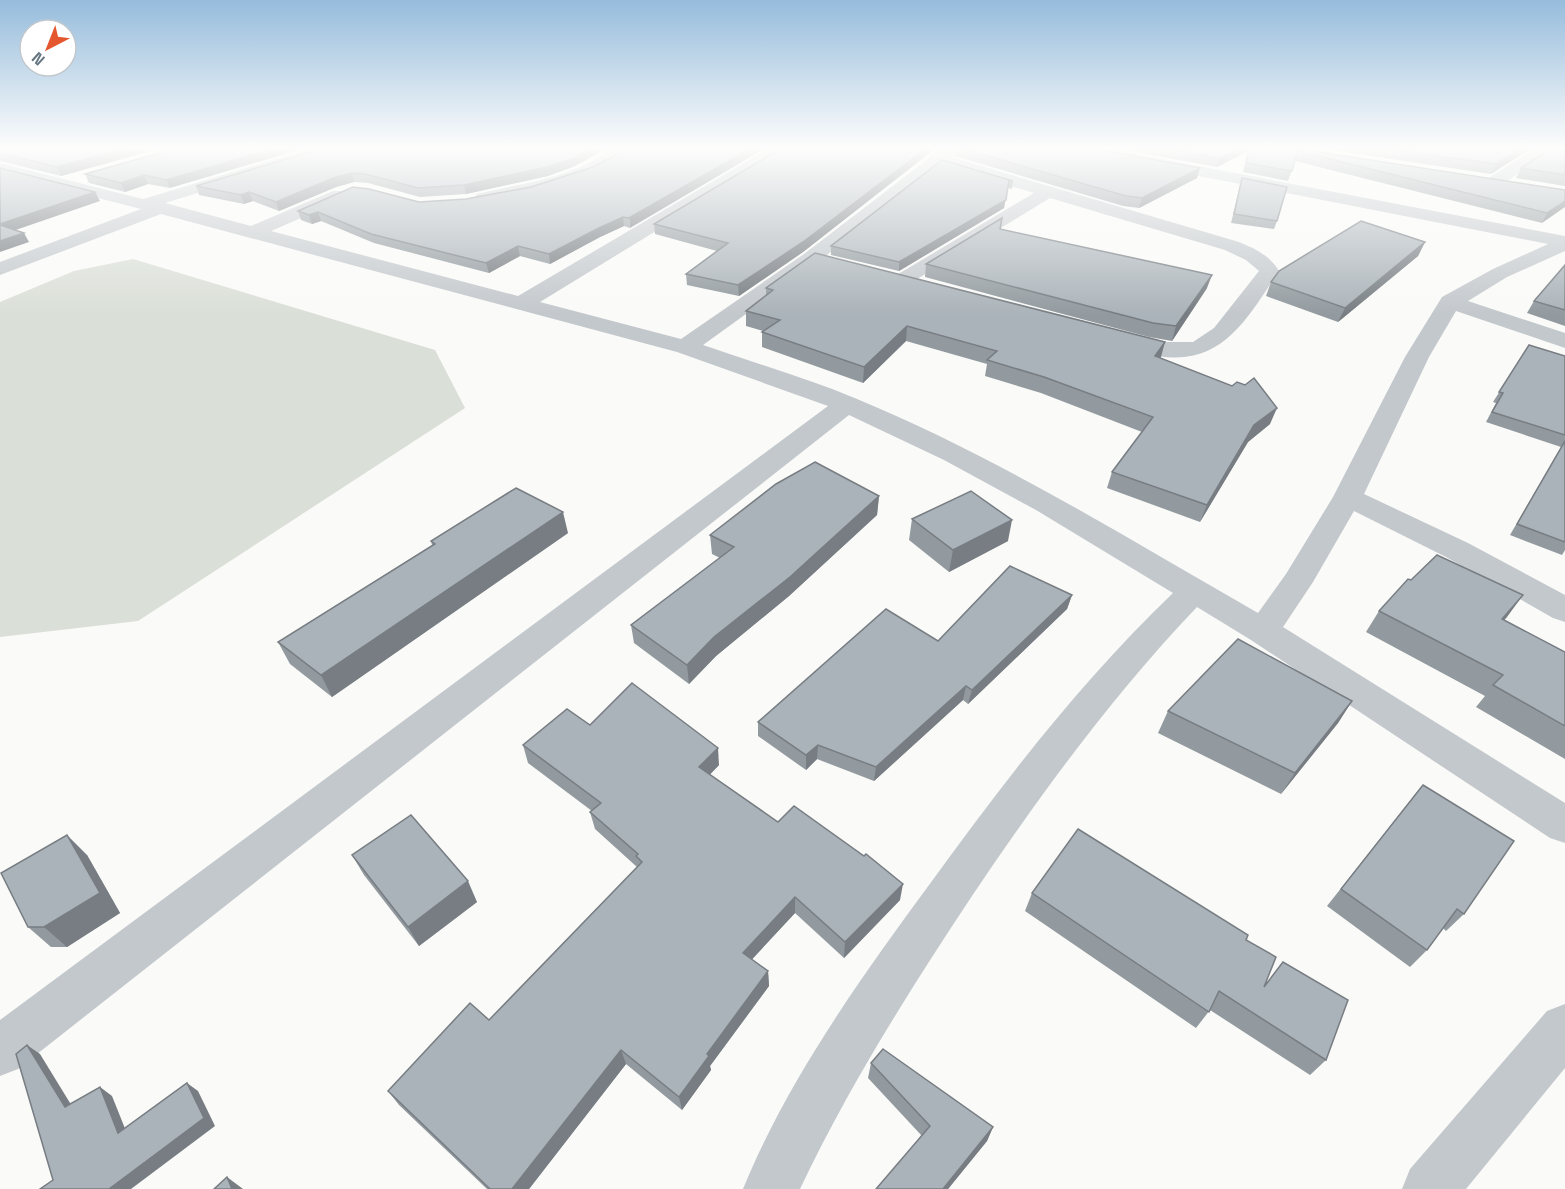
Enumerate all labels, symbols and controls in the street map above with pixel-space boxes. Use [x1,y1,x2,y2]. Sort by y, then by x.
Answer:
north arrow [18,18,78,78]
text: N [27,47,49,70]

